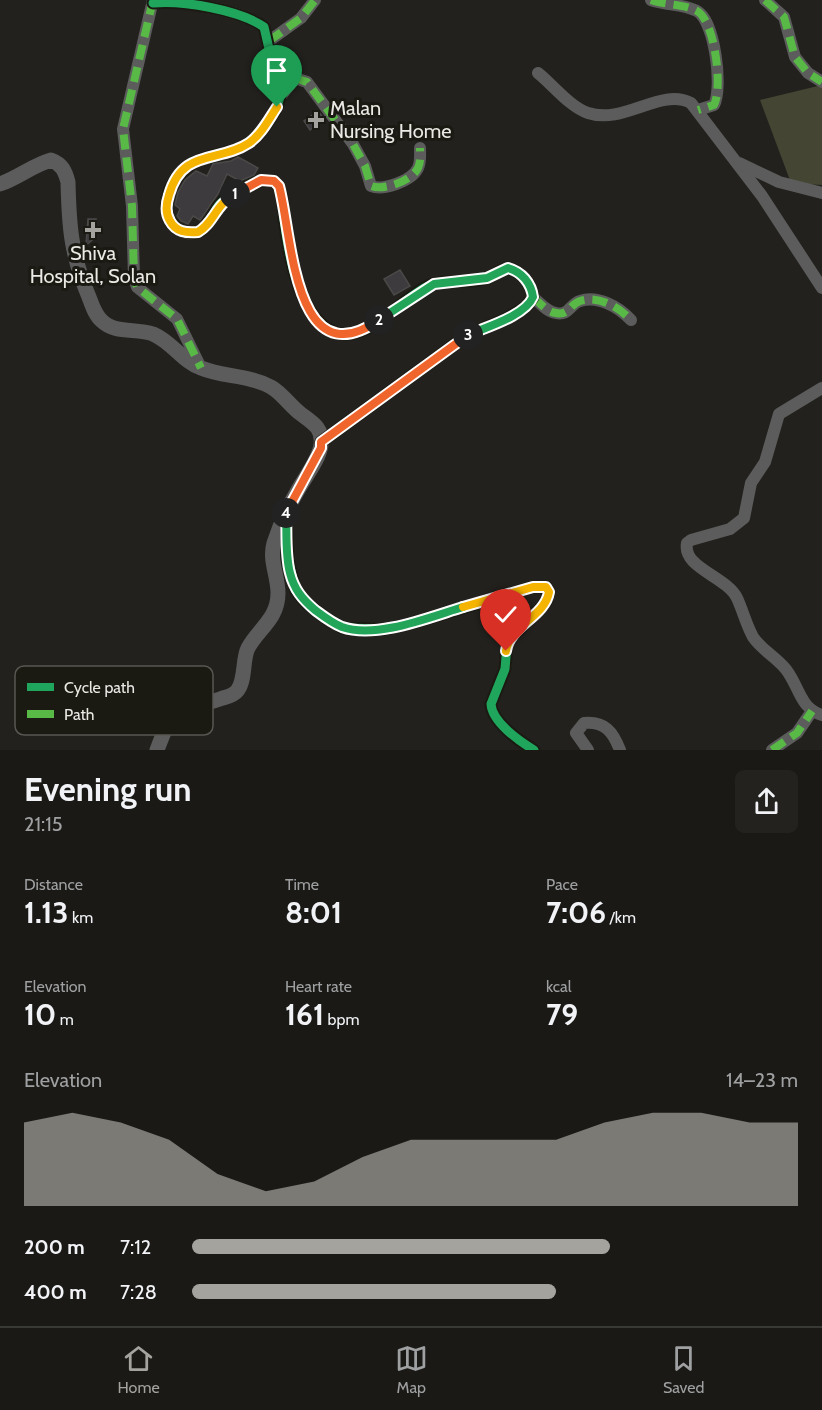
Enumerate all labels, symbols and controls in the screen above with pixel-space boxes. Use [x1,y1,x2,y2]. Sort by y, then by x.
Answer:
pin [251,45,302,107]
icon: arrive [260,54,293,87]
place label: Malan Nursing Home [330,96,451,143]
marker: Malan Nursing Home [307,111,325,129]
pin: 1 [220,179,250,209]
text: 1 [232,184,238,203]
marker: Shiva Hospital, Solan [84,221,102,239]
place label: Shiva Hospital, Solan [30,241,156,288]
pin: 2 [364,305,394,335]
text: 2 [375,310,383,329]
pin: 3 [453,320,483,350]
text: 3 [464,325,472,344]
pin: 4 [271,498,301,528]
text: 4 [281,503,291,522]
pin [480,589,531,651]
icon: check [489,598,522,631]
legend [15,666,213,735]
text: Cycle path [64,678,135,697]
text: Path [64,705,95,724]
text: Evening run [24,769,191,809]
button: share [735,770,798,833]
text: 21:15 [24,812,63,836]
text: Distance [24,875,83,894]
text: Time [285,875,319,894]
text: Pace [546,875,578,894]
text: 1.13 [24,894,68,931]
text: 8:01 [285,894,342,931]
text: 7:06 [546,894,606,931]
text: km [68,908,93,927]
text: /km [606,908,636,927]
text: Elevation [24,977,87,996]
text: Heart rate [285,977,352,996]
text: kcal [546,977,572,996]
text: 10 [24,996,56,1033]
text: 161 [285,996,324,1033]
text: 79 [546,996,578,1033]
text: m [56,1010,74,1029]
text: bpm [324,1010,359,1029]
text: Elevation [24,1068,102,1092]
text: 14–23 m [726,1068,798,1092]
text: 200 m [24,1235,85,1259]
text: 7:12 [120,1235,151,1259]
text: 400 m [24,1280,87,1304]
text: 7:28 [120,1280,157,1304]
tab: Home [118,1342,160,1397]
tab: Map [395,1342,428,1397]
tab: Saved [663,1342,704,1397]

